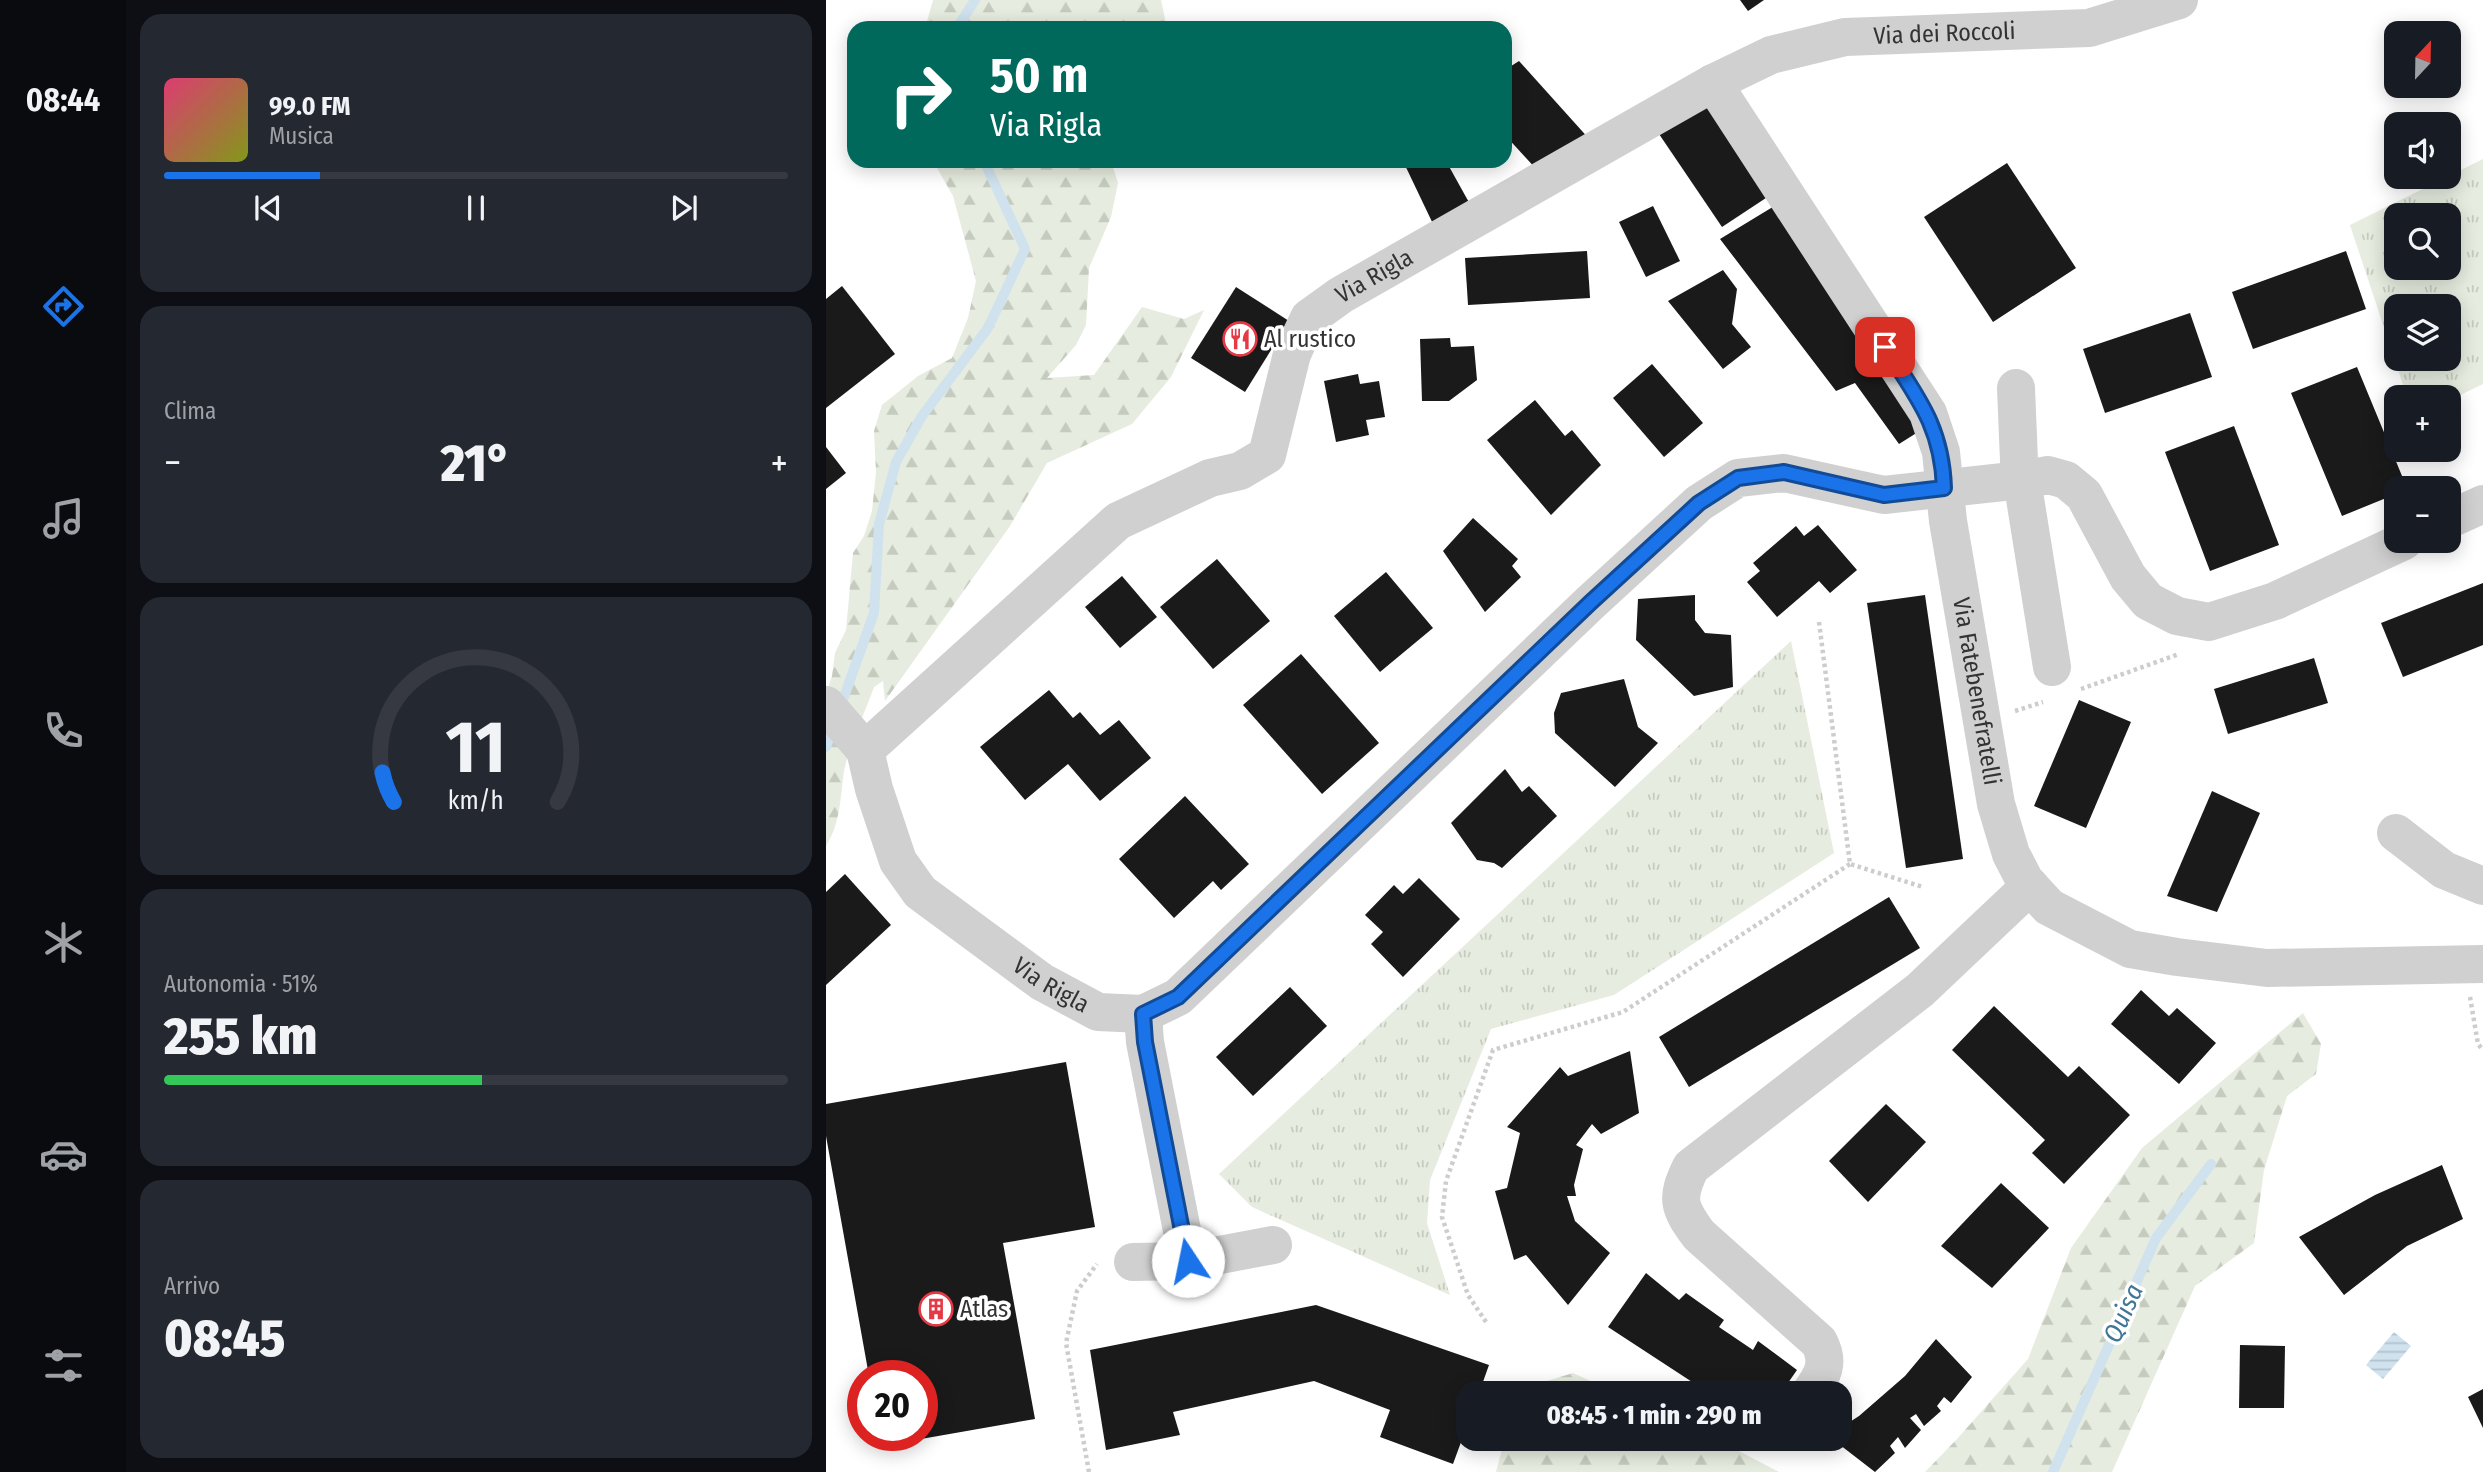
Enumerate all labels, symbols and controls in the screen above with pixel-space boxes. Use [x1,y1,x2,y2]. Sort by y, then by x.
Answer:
street label: Via dei Roccoli [1873,17,2016,50]
north arrow [2384,21,2460,98]
map controls [2384,21,2461,553]
text: 50 m [990,46,1088,105]
icon: right [875,49,966,140]
text: 08:44 [26,81,100,119]
text: 99.0 FM [269,91,351,122]
text: Via Rigla [990,106,1102,144]
button: sound [2384,112,2461,189]
text: Musica [269,122,334,150]
icon: previous [249,189,287,227]
icon: pause [457,189,495,227]
icon: next [665,189,703,227]
button: search [2384,203,2461,280]
street label: Via Rigla [1331,243,1418,309]
icon: directions [39,282,88,331]
button: layers [2384,294,2461,371]
pin [1855,317,1915,377]
restaurant icon: Al rustico [1221,320,1259,358]
place label: Al rustico [1264,325,1356,353]
icon: arrive [1866,328,1904,366]
button: + [2384,385,2461,462]
text: Clima [164,397,216,425]
text: 21° [441,432,511,495]
text: − [164,440,181,486]
text: + [771,440,788,486]
button: − [2384,476,2461,553]
icon: music [39,494,88,543]
street label: Via Fatebenefratelli [1947,595,2007,787]
text: 11 [446,704,506,791]
icon: phone [39,706,88,755]
text: km/h [448,786,504,816]
icon: climate [39,918,88,967]
street label: Via Rigla [1007,951,1094,1019]
text: Autonomia · 51% [164,970,318,998]
text: 255 km [164,1005,317,1068]
icon: car [39,1130,88,1179]
position arrow [1151,1224,1225,1298]
text: Arrivo [164,1272,220,1300]
water label: Quisa [2097,1279,2150,1347]
building icon: Atlas [917,1290,955,1328]
place label: Atlas [960,1295,1008,1323]
text: 08:45 [164,1307,285,1370]
icon: filters [39,1341,88,1390]
speed limit sign: 20 [847,1360,938,1451]
text: 08:45 · 1 min · 290 m [1546,1400,1762,1431]

